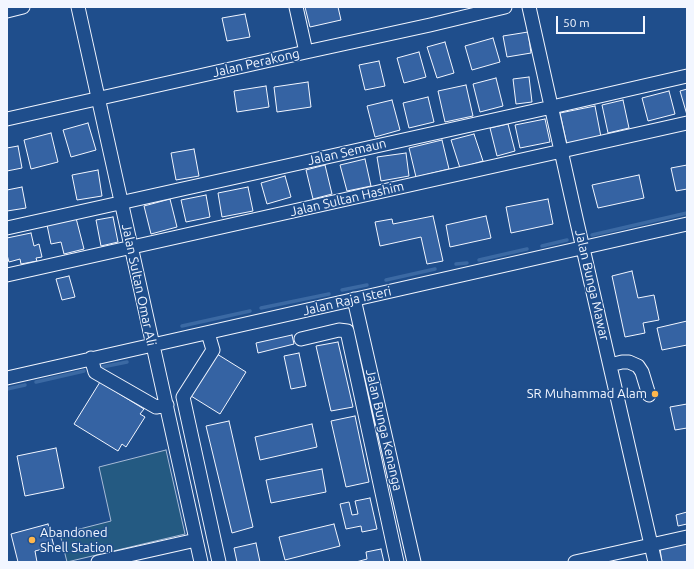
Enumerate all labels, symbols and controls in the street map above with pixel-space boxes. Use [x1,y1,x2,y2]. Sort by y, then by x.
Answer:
scale bar [558,8,647,34]
text: 50 m [563,16,590,29]
street label: Jalan Perakong [211,45,301,81]
street label: Jalan Semaun [306,135,388,169]
street label: Jalan Sultan Hashim [288,178,406,220]
street label: Jalan Sultan Omar Ali [118,223,160,347]
street label: Jalan Bunga Mawar [572,228,612,342]
street label: Jalan Raja Isteri [301,283,393,319]
street label: Jalan Bunga Kenanga [362,368,406,492]
place label: SR Muhammad Alam [527,386,647,402]
marker: SR Muhammad Alam [650,389,660,399]
place label: Abandoned Shell Station [40,525,113,556]
marker: Abandoned Shell Station [27,535,37,545]

